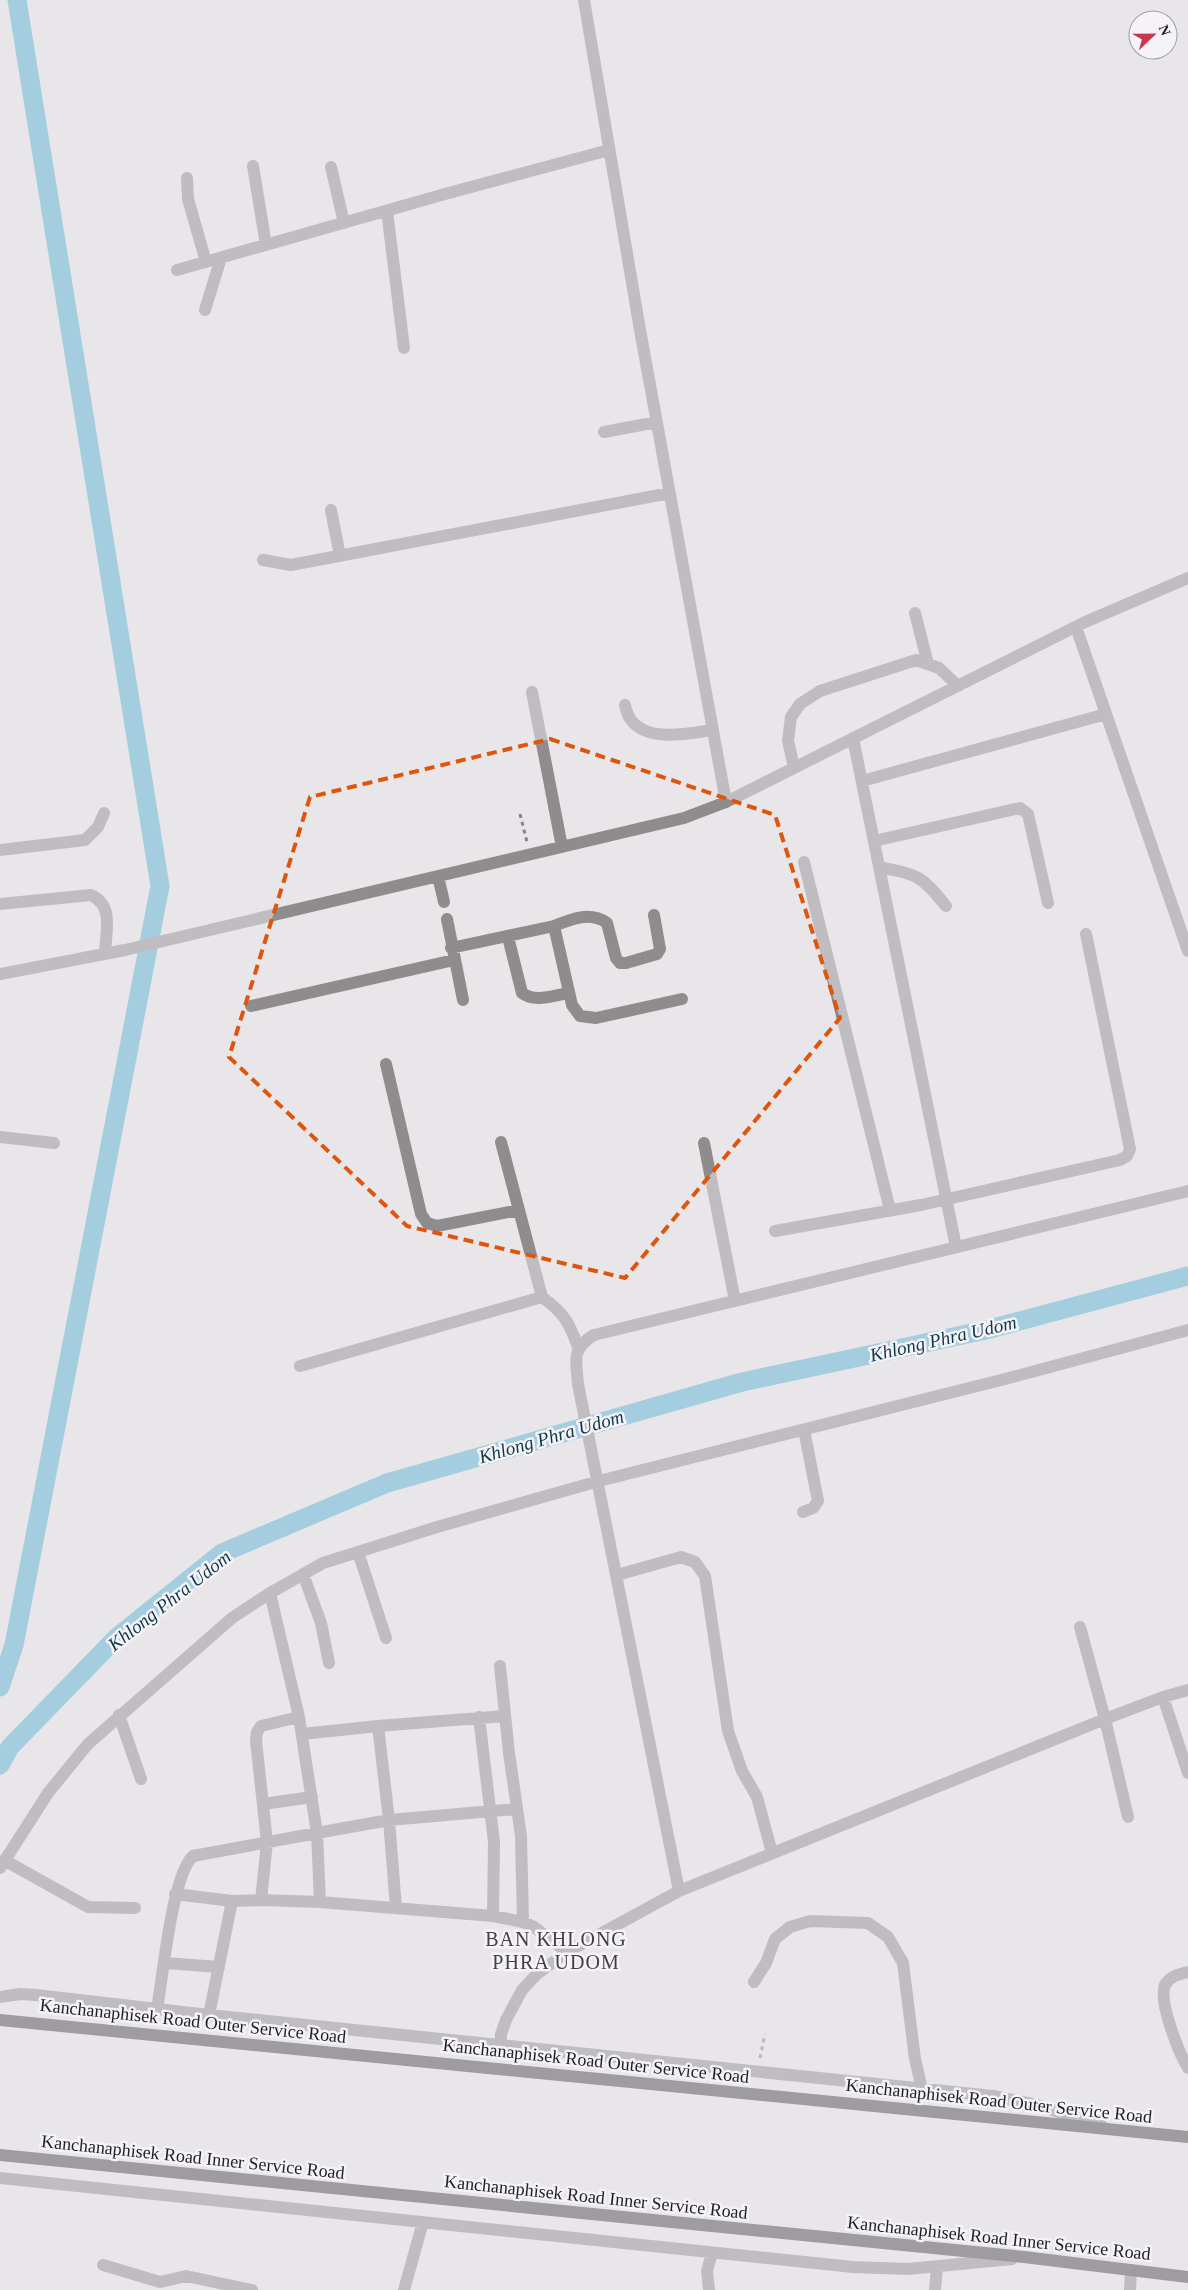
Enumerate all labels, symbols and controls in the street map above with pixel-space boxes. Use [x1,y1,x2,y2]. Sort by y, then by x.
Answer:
north arrow [1128,10,1178,60]
text: N [1156,23,1173,38]
water label: Khlong Phra Udom [867,1311,1019,1366]
water label: Khlong Phra Udom [475,1406,626,1468]
water label: Khlong Phra Udom [103,1546,235,1655]
district label: BAN KHLONG PHRA UDOM [485,1928,627,1973]
street label: Kanchanaphisek Road Outer Service Road [39,1995,347,2047]
street label: Kanchanaphisek Road Outer Service Road [442,2035,750,2087]
street label: Kanchanaphisek Road Outer Service Road [845,2075,1153,2127]
street label: Kanchanaphisek Road Inner Service Road [40,2131,346,2183]
street label: Kanchanaphisek Road Inner Service Road [443,2171,749,2223]
street label: Kanchanaphisek Road Inner Service Road [846,2212,1152,2264]

